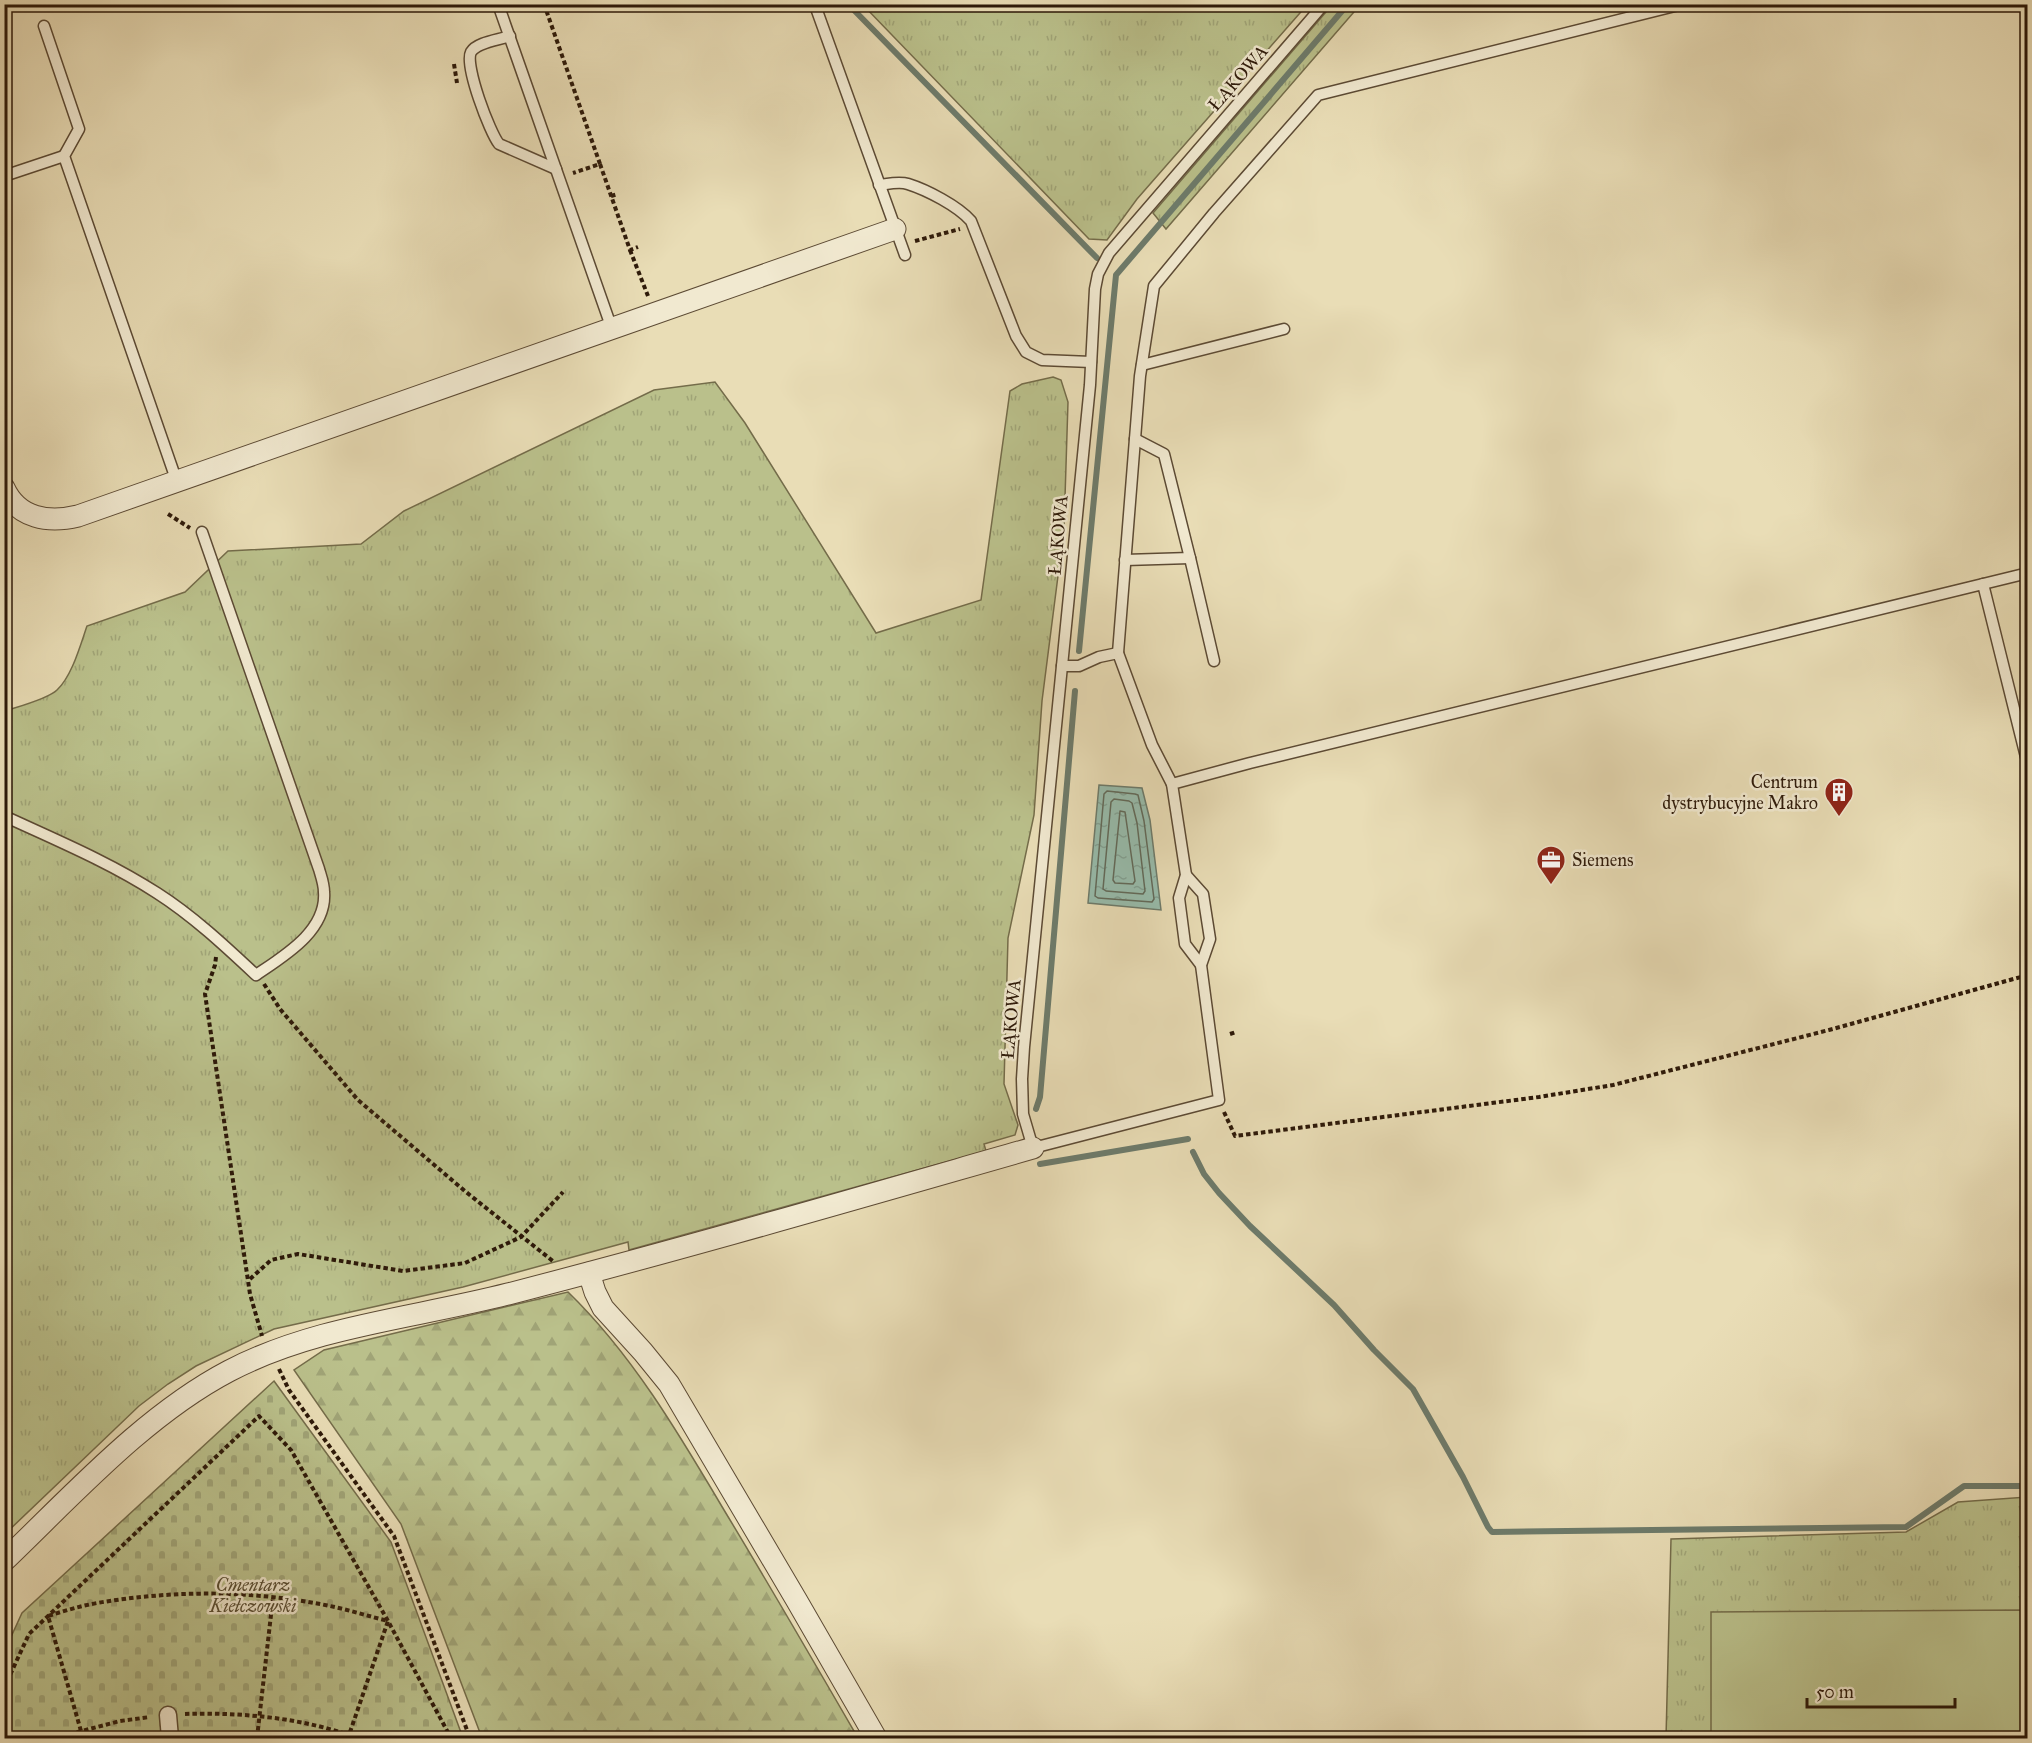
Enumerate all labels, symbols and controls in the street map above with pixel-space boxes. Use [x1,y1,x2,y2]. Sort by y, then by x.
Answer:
street label: ŁĄKOWA [1203,41,1273,115]
street label: ŁĄKOWA [1044,494,1072,576]
place label: Centrum dystrybucyjne Makro [1662,771,1818,814]
building icon: Centrum dystrybucyjne Makro [1823,776,1855,818]
office icon: Siemens [1535,844,1567,886]
place label: Siemens [1572,849,1634,871]
street label: ŁĄKOWA [997,978,1025,1060]
park label: Cmentarz Kiełczowski [209,1574,296,1617]
scale bar [1807,1671,1956,1709]
text: 50 m [1816,1681,1854,1703]

